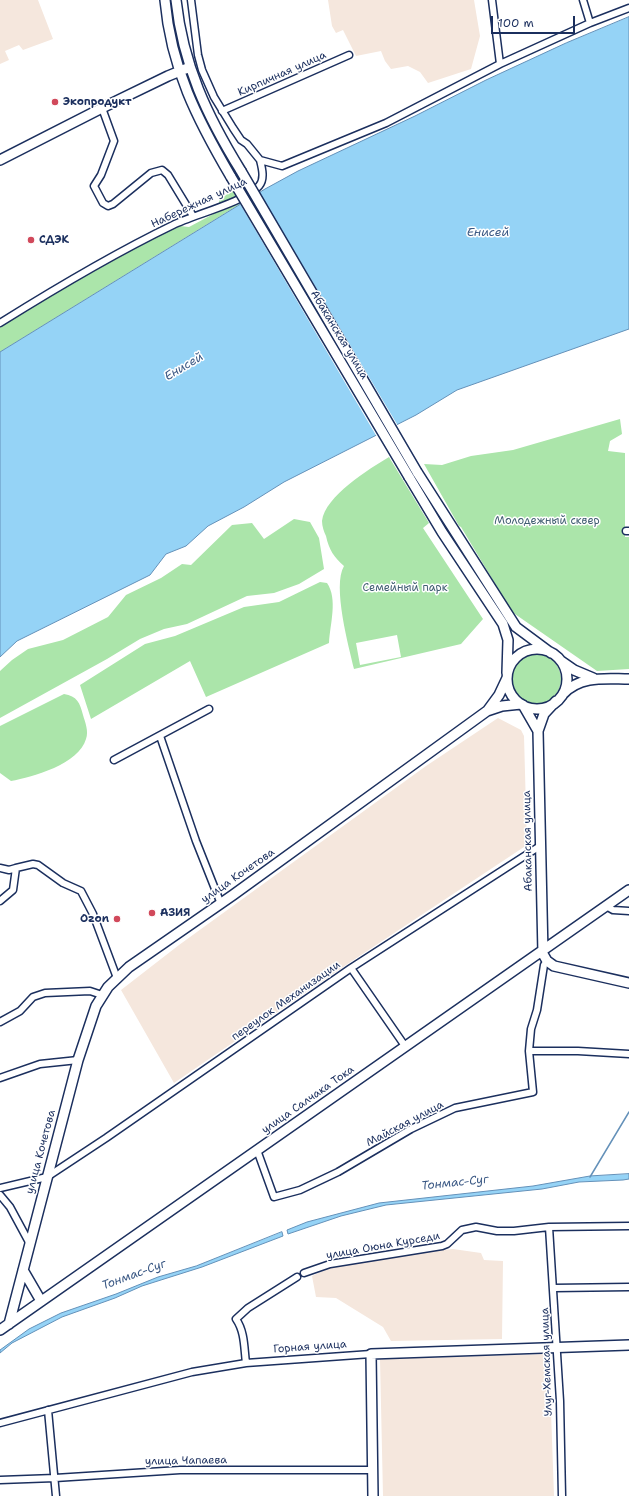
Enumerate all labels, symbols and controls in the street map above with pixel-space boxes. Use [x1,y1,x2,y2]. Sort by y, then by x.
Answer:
scale bar [493,8,577,34]
text: 100 m [498,15,534,31]
street label: Кирпичная улица [236,49,328,99]
place label: Экопродукт [63,95,132,109]
marker: Экопродукт [50,97,60,107]
street label: Набережная улица [149,175,249,231]
water label: Енисей [467,226,509,240]
place label: СДЭК [39,233,69,247]
marker: СДЭК [26,235,36,245]
street label: Абаканская улица [307,288,371,382]
water label: Енисей [162,350,206,384]
park label: Молодежный сквер [494,514,600,528]
park label: Семейный парк [362,581,448,595]
street label: Абаканская улица [521,790,535,892]
street label: улица Кочетова [199,846,277,906]
place label: АЗИЯ [160,906,190,920]
marker: АЗИЯ [147,908,157,918]
place label: Ozon [80,912,109,926]
marker: Ozon [112,914,122,924]
street label: переулок Механизации [229,958,343,1044]
street label: улица Салчака Тока [259,1063,357,1137]
street label: Майская улица [364,1098,446,1150]
street label: улица Кочетова [23,1108,59,1196]
water label: Тонмас-Суг [421,1172,489,1194]
street label: улица Оюна Курседи [325,1229,441,1263]
water label: Тонмас-Суг [100,1257,168,1293]
street label: Улуг-Хемская улица [539,1307,555,1417]
street label: Горная улица [273,1338,347,1356]
street label: улица Чапаева [145,1454,227,1468]

